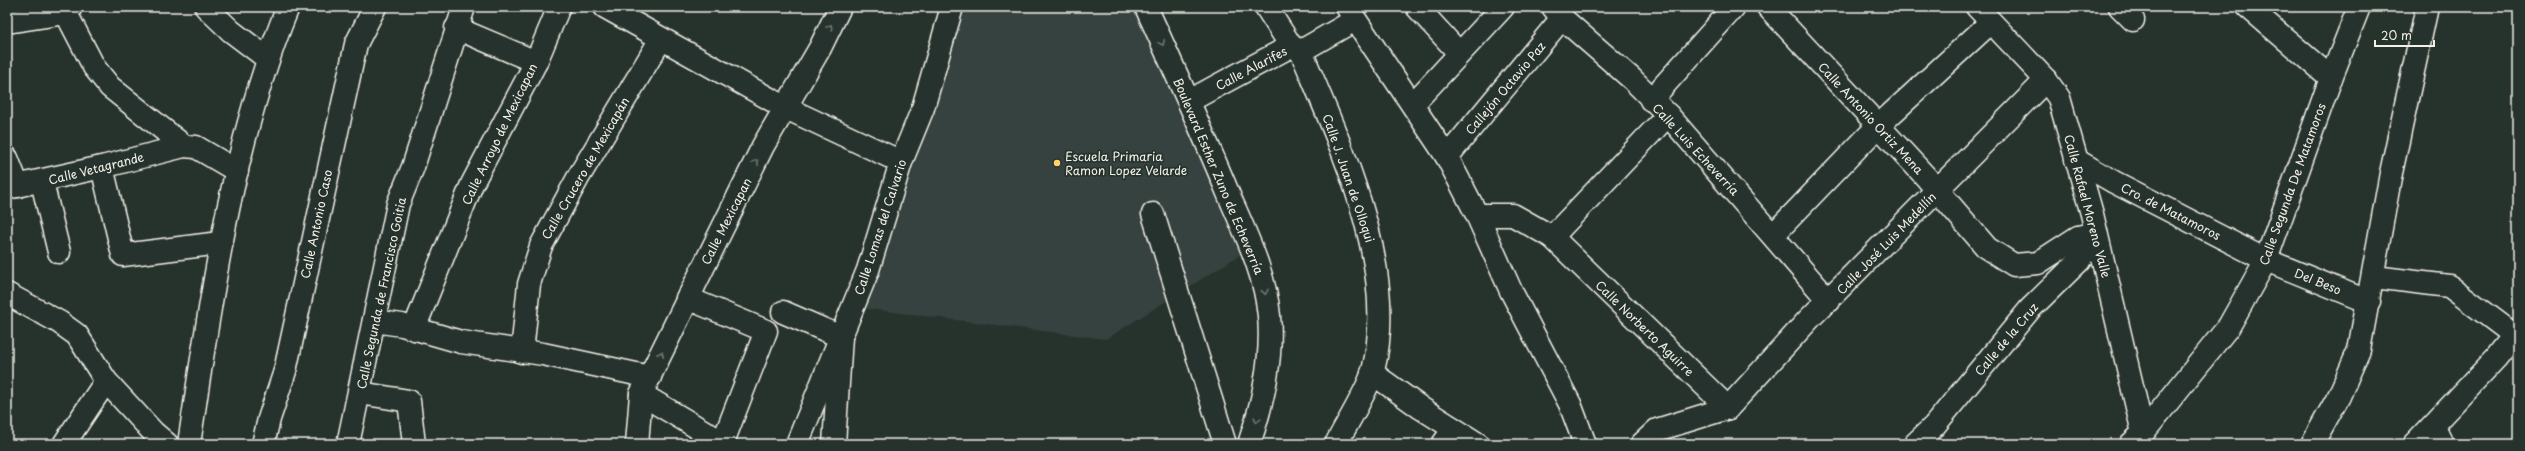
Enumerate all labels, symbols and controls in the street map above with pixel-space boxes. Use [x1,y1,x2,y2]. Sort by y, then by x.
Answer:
scale bar [2375,22,2434,48]
one-way arrow [826,24,833,32]
text: 20 m [2381,26,2412,44]
street label: Callejón Octavio Paz [1461,37,1550,138]
one-way arrow [1157,38,1165,46]
street label: Calle Alarifes [1212,41,1290,94]
street label: Calle Antonio Ortiz Mena [1814,58,1928,178]
street label: Calle Arroyo de Mexicapan [457,60,541,208]
street label: Boulevard Esther Zuno de Echeverría [1169,75,1269,277]
street label: Calle Crucero de Mexicapán [537,93,633,243]
street label: Calle Luis Echeverría [1648,99,1744,199]
street label: Calle Segunda De Matamoros [2254,100,2330,268]
street label: Calle J. Juan de Olloqui [1319,111,1379,245]
street label: Calle Rafael Moreno Valle [2060,132,2116,280]
street label: Calle Vetagrande [46,147,146,189]
place label: Escuela Primaria Ramon Lopez Velarde [1065,147,1187,179]
street label: Calle Lomas del Calvario [850,157,911,297]
marker: Escuela Primaria Ramon Lopez Velarde [1052,158,1062,168]
one-way arrow [751,159,758,166]
street label: Calle Antonio Caso [296,168,336,280]
street label: Calle Mexicapan [696,174,756,268]
street label: Cro. de Matamoros [2118,178,2225,244]
street label: Calle José Luis Medellín [1832,188,1940,298]
street label: Calle Segunda de Francisco Goitia [352,195,410,391]
street label: Del Beso [2292,263,2345,299]
street label: Calle Norberto Aguirre [1592,276,1698,380]
one-way arrow [1260,289,1269,295]
street label: Calle de la Cruz [1970,298,2042,379]
one-way arrow [656,351,664,358]
one-way arrow [1253,416,1262,423]

